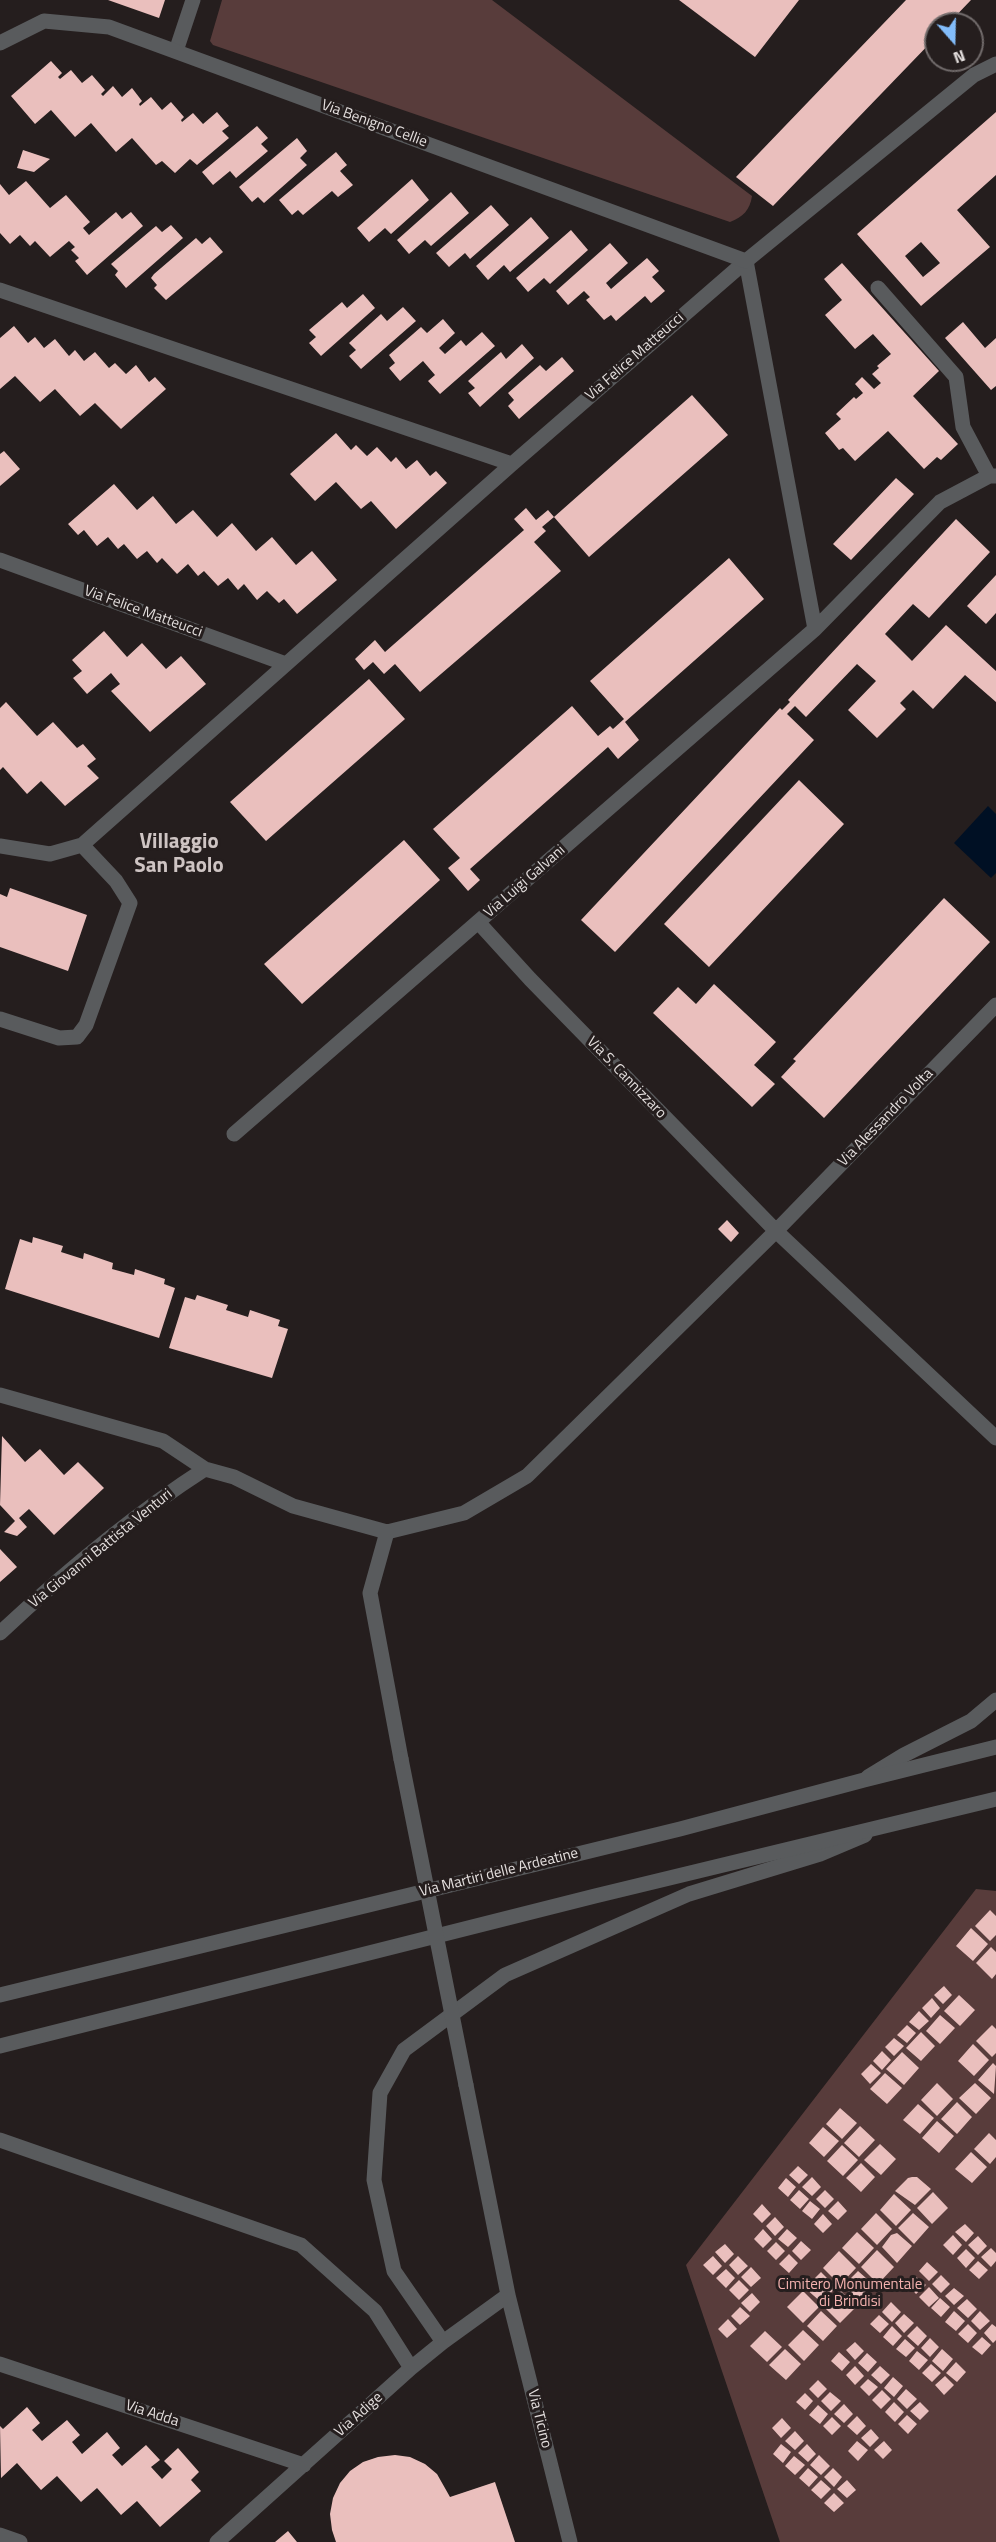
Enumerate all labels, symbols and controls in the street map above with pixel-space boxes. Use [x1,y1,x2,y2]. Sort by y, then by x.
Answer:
north arrow [924,12,984,72]
text: N [950,44,969,70]
street label: Via Benigno Cellie [319,97,429,151]
street label: Via Felice Matteucci [582,309,688,405]
street label: Via Felice Matteucci [81,582,205,642]
district label: Villaggio San Paolo [134,830,224,880]
street label: Via Luigi Galvani [481,842,569,922]
street label: Via S. Cannizzaro [582,1033,670,1123]
street label: Via Alessandro Volta [835,1065,937,1171]
street label: Via Giovanni Battista Venturi [26,1485,176,1613]
street label: Via Martiri delle Ardeatine [418,1845,580,1901]
park label: Cimitero Monumentale di Brindisi [778,2276,922,2311]
street label: Via Ticino [523,2388,555,2450]
street label: Via Adige [331,2389,387,2441]
street label: Via Adda [123,2397,181,2431]

